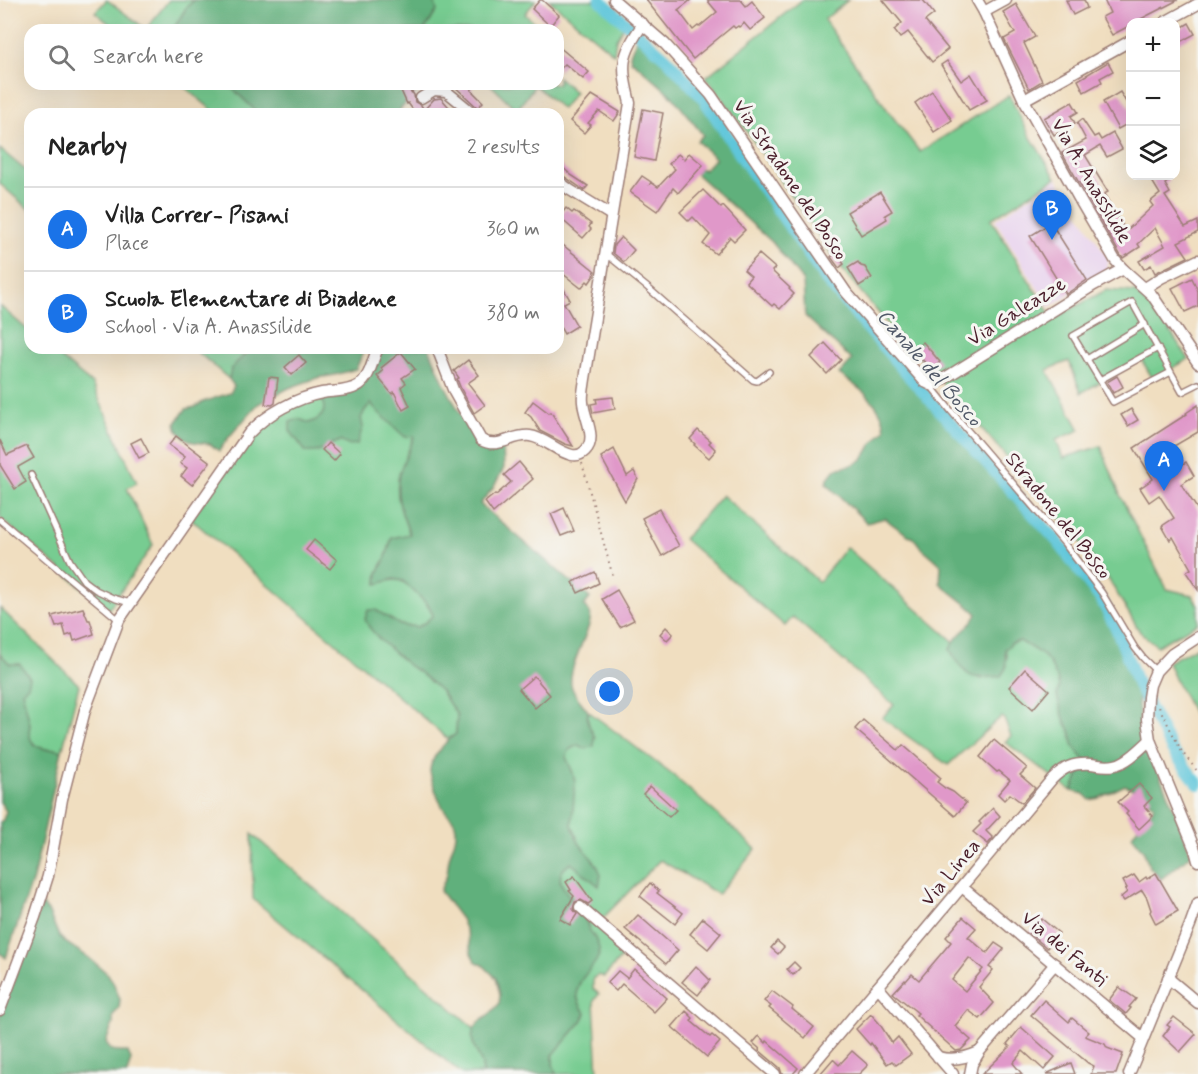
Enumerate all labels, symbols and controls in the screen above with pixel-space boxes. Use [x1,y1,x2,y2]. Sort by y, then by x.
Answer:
map controls [1126,18,1180,180]
button: + [1126,18,1180,72]
search box [24,24,564,90]
icon: search [45,41,78,74]
text: Search here [93,43,204,71]
button: − [1126,72,1180,126]
street label: Via Stradone del Bosco [726,94,854,266]
street label: Via A. Anassilide [1044,114,1138,249]
button: layers [1126,126,1180,180]
text: Nearby [48,130,127,164]
text: 2 results [467,134,540,161]
pin: B [1032,190,1072,240]
text: Villa Correr- Pisani [105,202,289,230]
text: A [61,216,74,243]
text: 360 m [487,216,540,243]
text: Place [105,230,149,257]
street label: Via Galeazze [963,271,1071,353]
text: Scuola Elementare di Biadene [105,286,397,314]
text: B [61,300,74,327]
text: 380 m [487,300,540,327]
water label: Canale del Bosco [870,303,988,433]
text: School · Via A. Anassilide [105,314,312,341]
pin: A [1144,442,1184,491]
street label: Stradone del Bosco [999,447,1117,585]
your location [595,677,624,706]
street label: Via Linea [915,834,987,912]
street label: Via dei Fanti [1015,905,1113,993]

